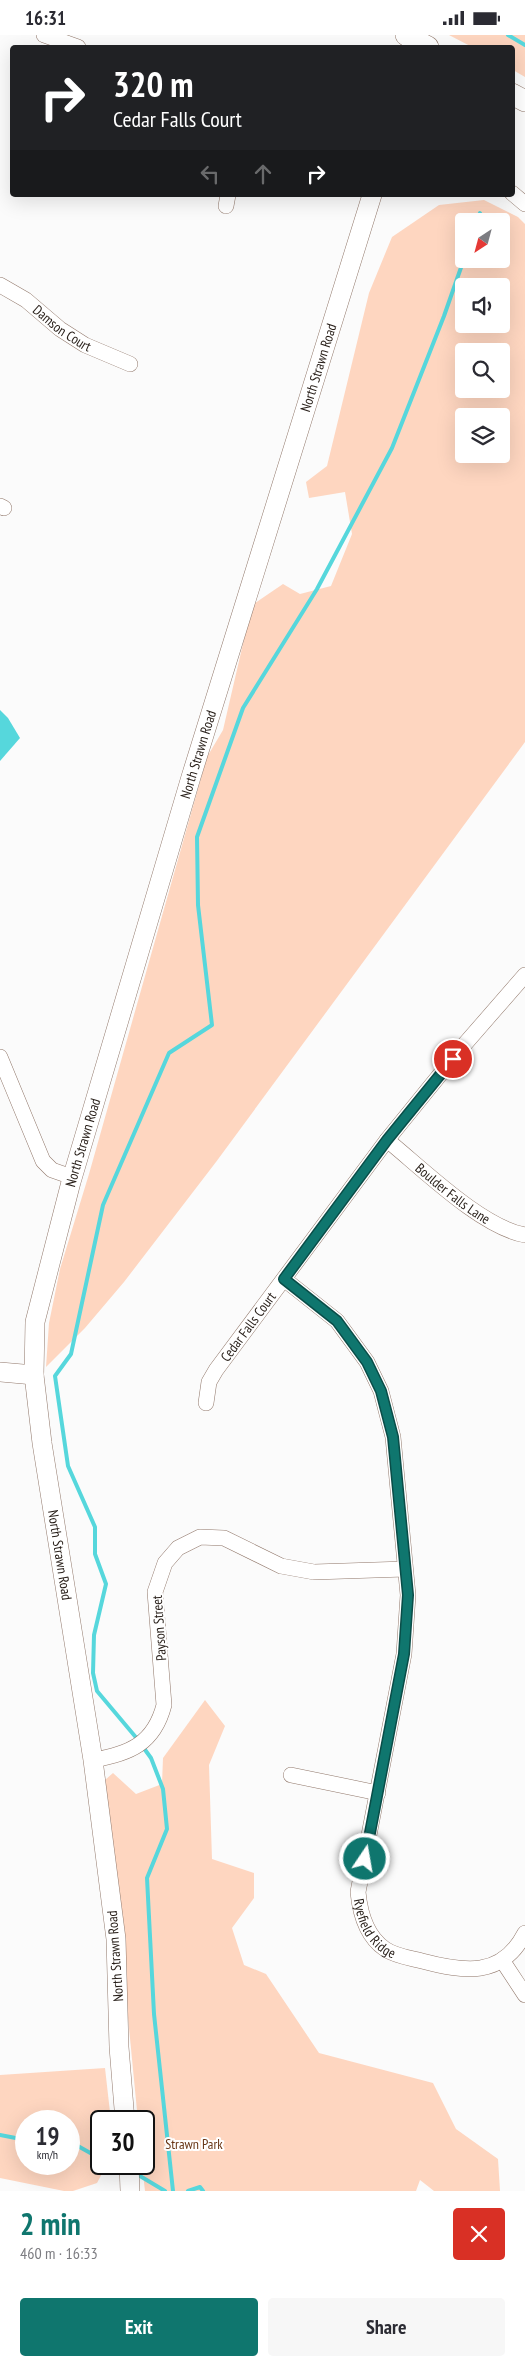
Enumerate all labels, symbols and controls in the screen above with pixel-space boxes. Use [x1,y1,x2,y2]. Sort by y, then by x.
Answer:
text: 16:31 [25,6,66,30]
text: 320 m [113,61,194,107]
icon: right [30,65,95,130]
text: Cedar Falls Court [113,105,242,133]
icon: left [196,160,224,188]
icon: ahead [249,160,277,188]
icon: right [302,160,330,188]
north arrow [455,213,510,267]
map controls [455,213,510,463]
button: sound [455,278,510,333]
street label: Damson Court [29,301,94,356]
street label: North Strawn Road [296,321,340,414]
button: search [455,343,510,398]
button: layers [455,408,510,463]
street label: North Strawn Road [176,708,220,801]
pin [432,1038,474,1080]
icon: arrive [439,1045,467,1073]
street label: North Strawn Road [61,1096,104,1189]
street label: Boulder Falls Lane [412,1159,494,1228]
street label: Cedar Falls Court [216,1288,280,1365]
street label: North Strawn Road [44,1509,76,1601]
street label: Payson Street [148,1594,170,1661]
position arrow [338,1832,390,1884]
street label: Ryefield Ridge [350,1897,399,1962]
street label: North Strawn Road [103,1910,127,2002]
speed limit sign: 30 [90,2110,155,2175]
text: 19 [36,2120,59,2152]
park label: Strawn Park [165,2135,223,2153]
text: km/h [37,2147,58,2162]
text: 2 min [20,2204,81,2243]
button: close [453,2208,505,2260]
text: 460 m · 16:33 [20,2243,98,2263]
button: Exit [20,2298,258,2356]
button: Share [268,2298,505,2356]

